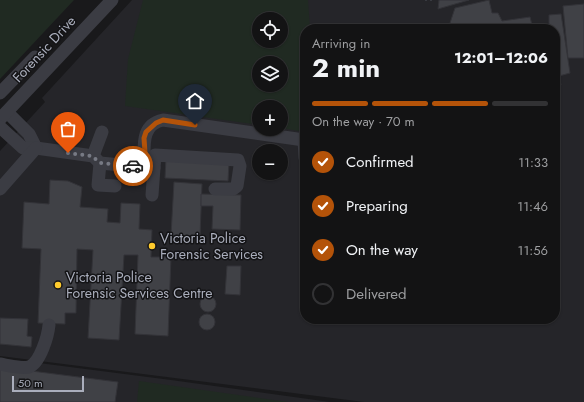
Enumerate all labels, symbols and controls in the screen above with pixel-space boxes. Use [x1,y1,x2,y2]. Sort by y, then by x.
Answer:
street label: Forensic Drive [8,11,80,87]
map controls [252,12,288,180]
button: locate [252,12,288,48]
text: Arriving in [312,34,370,53]
text: 12:01–12:06 [454,47,548,69]
text: 2 min [312,49,380,87]
button: layers [252,56,288,92]
pin [178,84,212,125]
icon: home [184,90,206,112]
button: + [252,100,288,136]
pin [51,112,85,153]
text: On the way · 70 m [312,112,415,131]
icon: bag [57,118,79,140]
button: − [252,144,288,180]
courier [113,146,153,186]
icon: check [312,151,334,173]
text: Confirmed [346,151,414,173]
text: 11:33 [518,153,548,172]
icon: car [122,155,144,177]
icon: check [312,195,334,217]
text: Preparing [346,195,408,217]
text: 11:46 [517,197,548,216]
place label: Victoria Police Forensic Services [160,228,263,264]
icon: check [312,239,334,261]
text: On the way [346,239,418,261]
marker: Victoria Police Forensic Services [147,241,157,251]
text: 11:56 [518,241,548,260]
place label: Victoria Police Forensic Services Centre [66,267,213,303]
marker: Victoria Police Forensic Services Centre [53,280,63,290]
text: Delivered [346,283,407,305]
scale bar [12,374,84,393]
text: 50 m [18,375,43,391]

